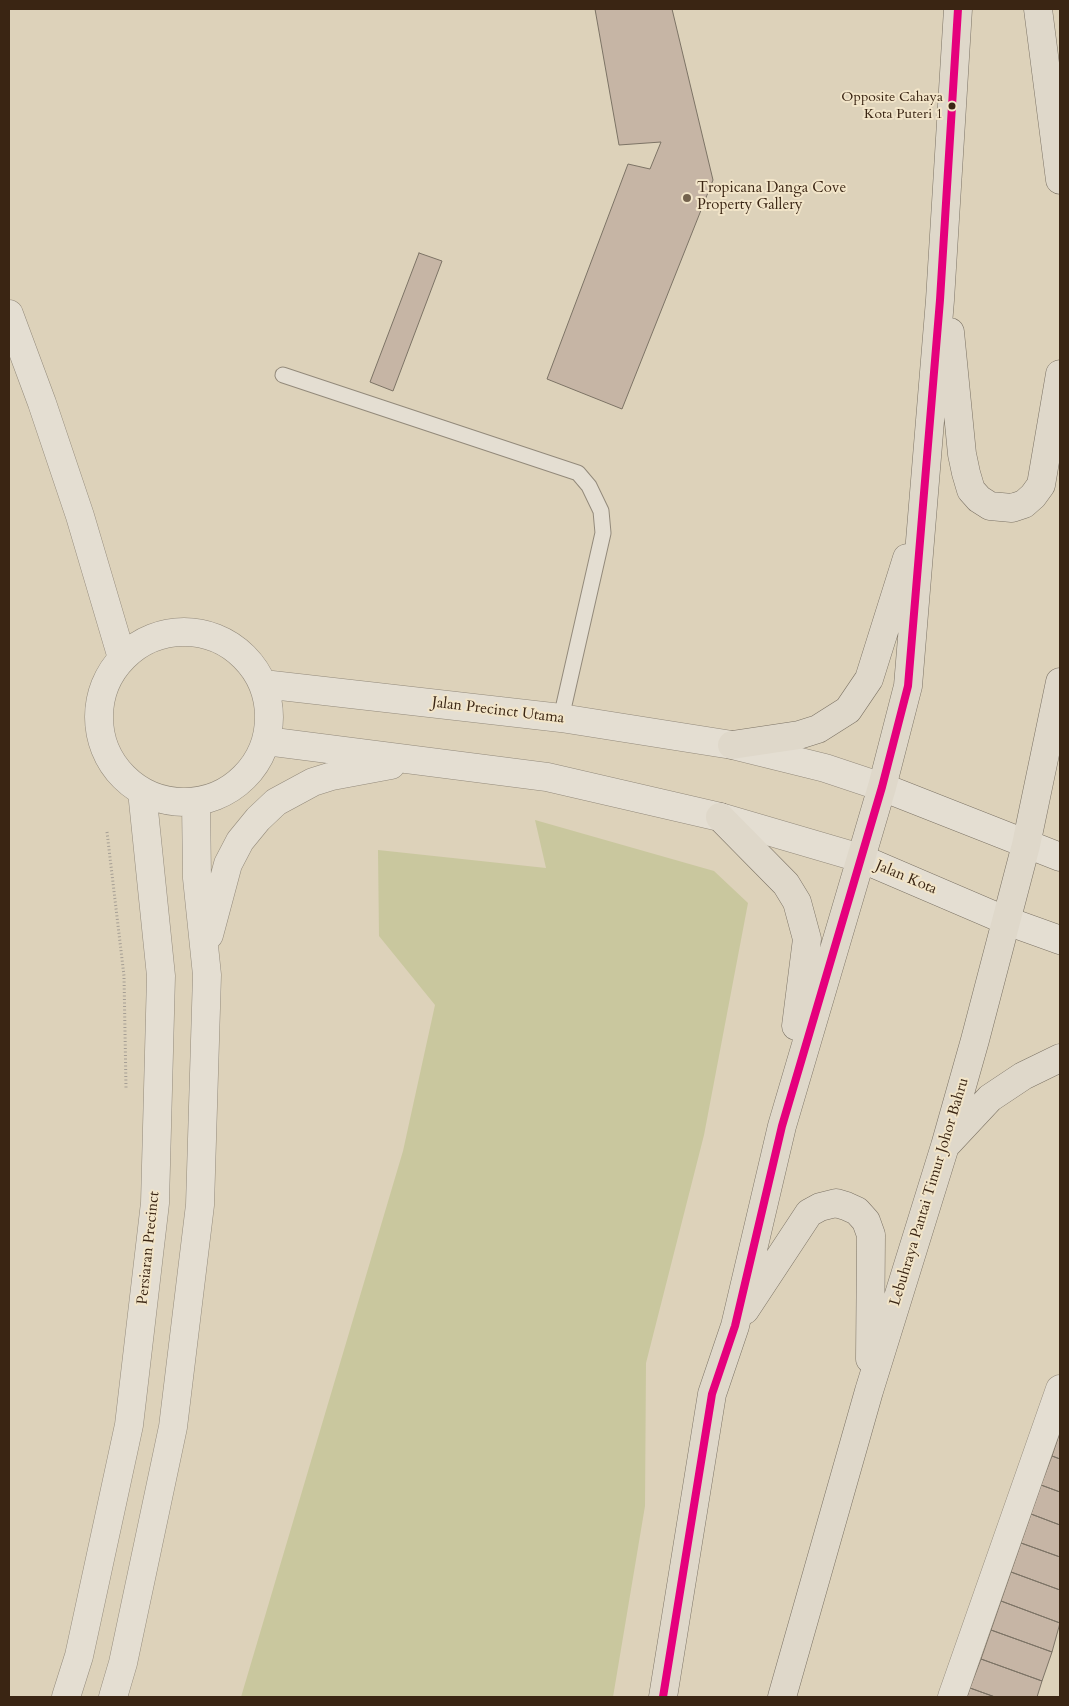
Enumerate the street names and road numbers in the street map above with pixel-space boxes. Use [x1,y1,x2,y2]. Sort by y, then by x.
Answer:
street label: Jalan Precinct Utama [431,694,565,728]
street label: Jalan Kota [873,857,939,899]
street label: Lebuhraya Pantai Timur Johor Bahru [887,1076,973,1308]
street label: Persiaran Precinct [134,1191,164,1305]

